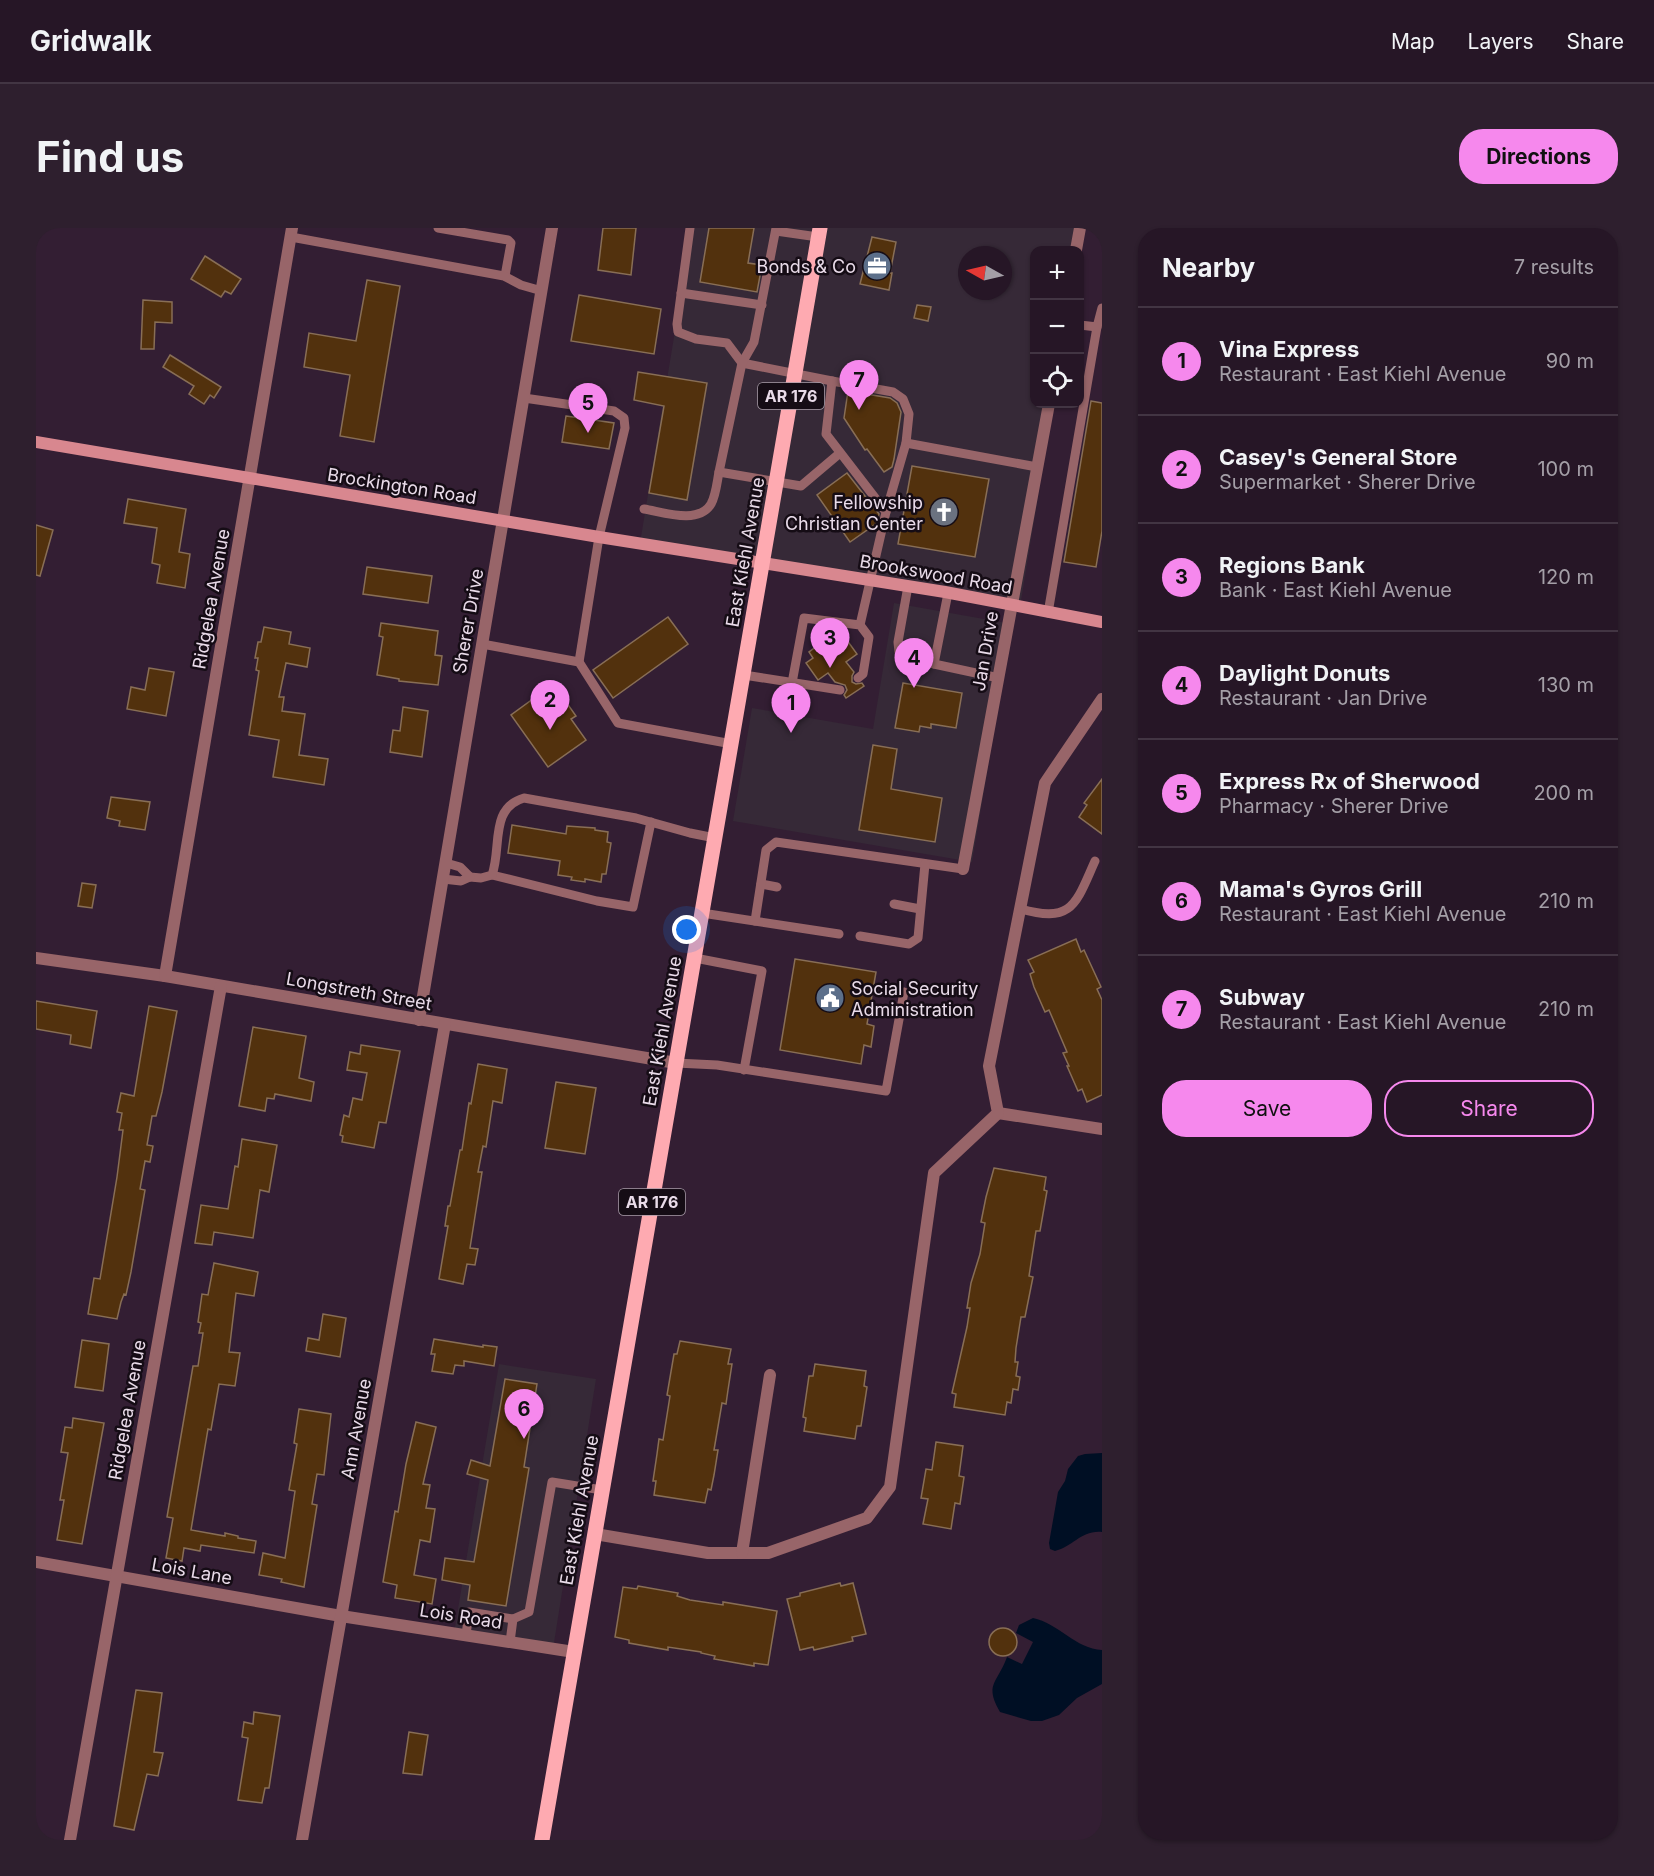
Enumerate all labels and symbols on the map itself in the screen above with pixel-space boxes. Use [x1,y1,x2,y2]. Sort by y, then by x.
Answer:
north arrow [958,246,1012,300]
office icon: Bonds & Co [861,250,893,282]
place label: Bonds & Co [757,256,856,277]
pin: 7 [840,360,878,410]
road number: AR 176 [758,383,824,409]
pin: 5 [568,384,608,433]
street label: Brockington Road [326,464,478,508]
street label: East Kiehl Avenue [721,475,769,629]
place label: Fellowship Christian Center [785,492,923,534]
church icon: Fellowship Christian Center [928,496,960,528]
street label: Ridgelea Avenue [188,527,234,671]
street label: Brookswood Road [858,550,1014,598]
street label: Sherer Drive [448,567,488,675]
street label: Jan Drive [968,609,1002,693]
pin: 3 [810,618,850,668]
pin: 4 [894,638,934,688]
pin: 2 [530,680,570,730]
pin: 1 [772,684,810,733]
your location [672,915,701,944]
street label: East Kiehl Avenue [638,954,686,1108]
street label: Longstreth Street [285,968,434,1014]
place label: Social Security Administration [851,978,978,1020]
public building icon: Social Security Administration [814,982,846,1014]
road number: AR 176 [619,1189,685,1215]
street label: Ridgelea Avenue [104,1338,150,1482]
street label: Ann Avenue [337,1377,375,1481]
pin: 6 [504,1390,544,1439]
street label: East Kiehl Avenue [555,1433,603,1587]
street label: Lois Lane [150,1554,234,1588]
street label: Lois Road [418,1599,504,1633]

